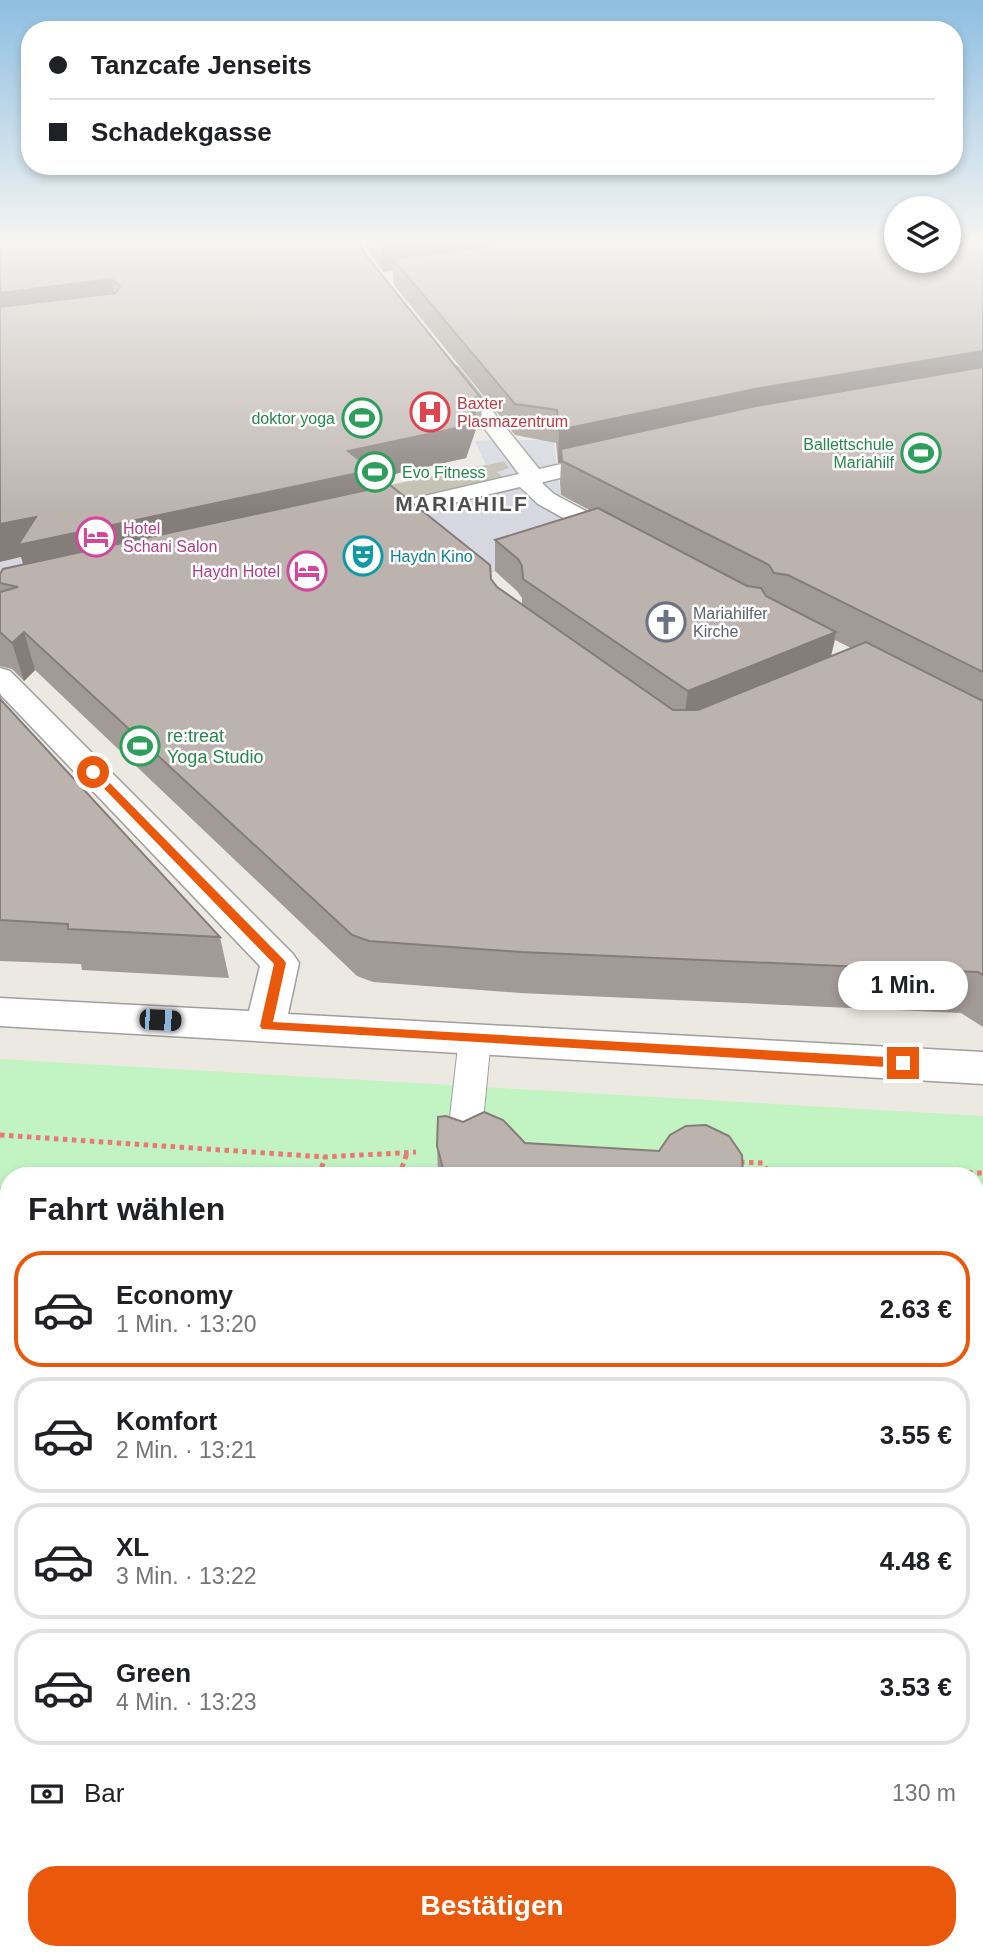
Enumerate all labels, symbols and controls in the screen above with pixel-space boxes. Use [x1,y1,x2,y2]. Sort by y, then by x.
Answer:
text: Tanzcafe Jenseits [91,50,312,80]
text: Schadekgasse [91,117,272,147]
map controls [884,196,961,273]
button: layers [884,196,961,273]
hospital icon: Baxter Plasmazentrum [409,391,451,433]
place label: Baxter Plasmazentrum [457,395,568,430]
sports icon: doktor yoga [341,397,383,439]
place label: doktor yoga [251,410,335,427]
sports icon: Ballettschule Mariahilf [900,432,942,474]
place label: Ballettschule Mariahilf [803,436,895,471]
sports icon: Evo Fitness [354,451,396,493]
place label: Evo Fitness [402,464,486,481]
district label: MARIAHILF [395,492,529,515]
hotel icon: Hotel Schani Salon [75,516,117,558]
place label: Hotel Schani Salon [123,520,217,555]
theatre icon: Haydn Kino [342,535,384,577]
place label: Haydn Kino [390,548,473,565]
hotel icon: Haydn Hotel [286,550,328,592]
place label: Haydn Hotel [192,563,280,580]
church icon: Mariahilfer Kirche [645,601,687,643]
place label: Mariahilfer Kirche [693,605,768,640]
sports icon: re:treat Yoga Studio [119,725,161,767]
place label: re:treat Yoga Studio [167,726,263,767]
route start [77,756,109,788]
callout: 1 Min. [838,962,968,1010]
text: 1 Min. [870,972,936,998]
car [139,1008,182,1032]
route end [887,1047,919,1079]
text: Fahrt wählen [28,1191,225,1227]
icon: car [32,1278,95,1341]
text: Economy [116,1280,233,1310]
text: 2.63 € [880,1294,952,1324]
text: 1 Min. · 13:20 [116,1311,257,1337]
icon: car [32,1404,95,1467]
text: Komfort [116,1406,217,1436]
text: 3.55 € [880,1420,952,1450]
text: 2 Min. · 13:21 [116,1437,257,1463]
icon: car [32,1530,95,1593]
text: XL [116,1532,149,1562]
text: 4.48 € [880,1546,952,1576]
text: 3 Min. · 13:22 [116,1563,257,1589]
icon: car [32,1656,95,1719]
text: Green [116,1658,191,1688]
text: 3.53 € [880,1672,952,1702]
text: 4 Min. · 13:23 [116,1689,257,1715]
icon: cash [28,1775,66,1813]
text: Bar [84,1778,124,1808]
text: 130 m [892,1780,956,1806]
button: Bestätigen [28,1866,956,1946]

